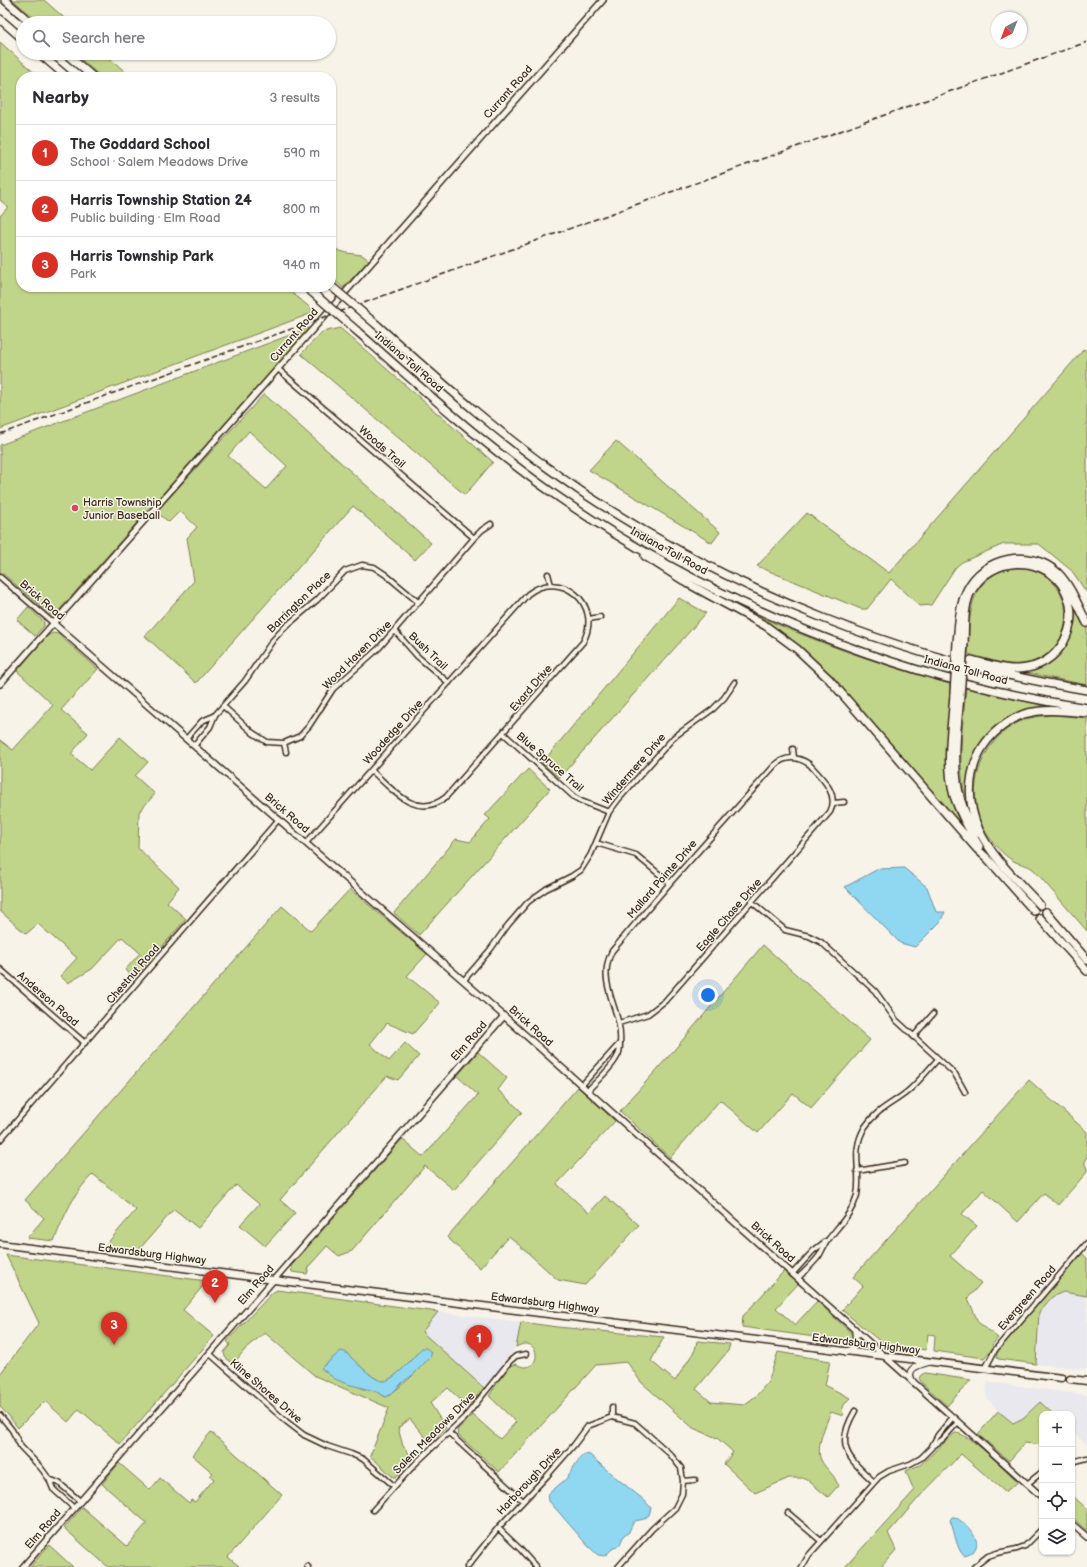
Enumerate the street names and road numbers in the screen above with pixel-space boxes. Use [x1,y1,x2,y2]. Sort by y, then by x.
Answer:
street label: Currant Road [481,63,535,121]
street label: Currant Road [267,305,321,365]
street label: Indiana Toll Road [372,329,446,395]
street label: Woods Trail [356,423,408,471]
street label: Indiana Toll Road [628,524,710,578]
street label: Barrington Place [265,568,334,636]
street label: Brick Road [17,577,67,623]
street label: Wood Haven Drive [320,617,395,692]
street label: Bush Trail [406,629,450,673]
street label: Indiana Toll Road [923,653,1009,687]
street label: Evard Drive [507,662,555,714]
street label: Woodedge Drive [360,697,426,767]
street label: Blue Spruce Trail [514,729,586,795]
street label: Windermere Drive [600,730,669,807]
street label: Brick Road [262,790,312,836]
street label: Mallard Pointe Drive [624,837,700,921]
street label: Eagle Chase Drive [694,875,765,954]
street label: Chestnut Road [104,942,162,1006]
street label: Anderson Road [15,969,81,1029]
street label: Brick Road [506,1003,556,1049]
street label: Elm Road [448,1018,490,1064]
street label: Brick Road [748,1219,798,1265]
street label: Edwardsburg Highway [97,1241,207,1267]
street label: Elm Road [235,1262,277,1308]
street label: Evergreen Road [995,1263,1059,1333]
street label: Edwardsburg Highway [490,1290,600,1316]
street label: Edwardsburg Highway [811,1331,921,1357]
street label: Kline Shores Drive [227,1356,305,1426]
street label: Salem Meadows Drive [390,1389,478,1477]
street label: Harborough Drive [494,1444,564,1518]
street label: Elm Road [22,1506,64,1552]

